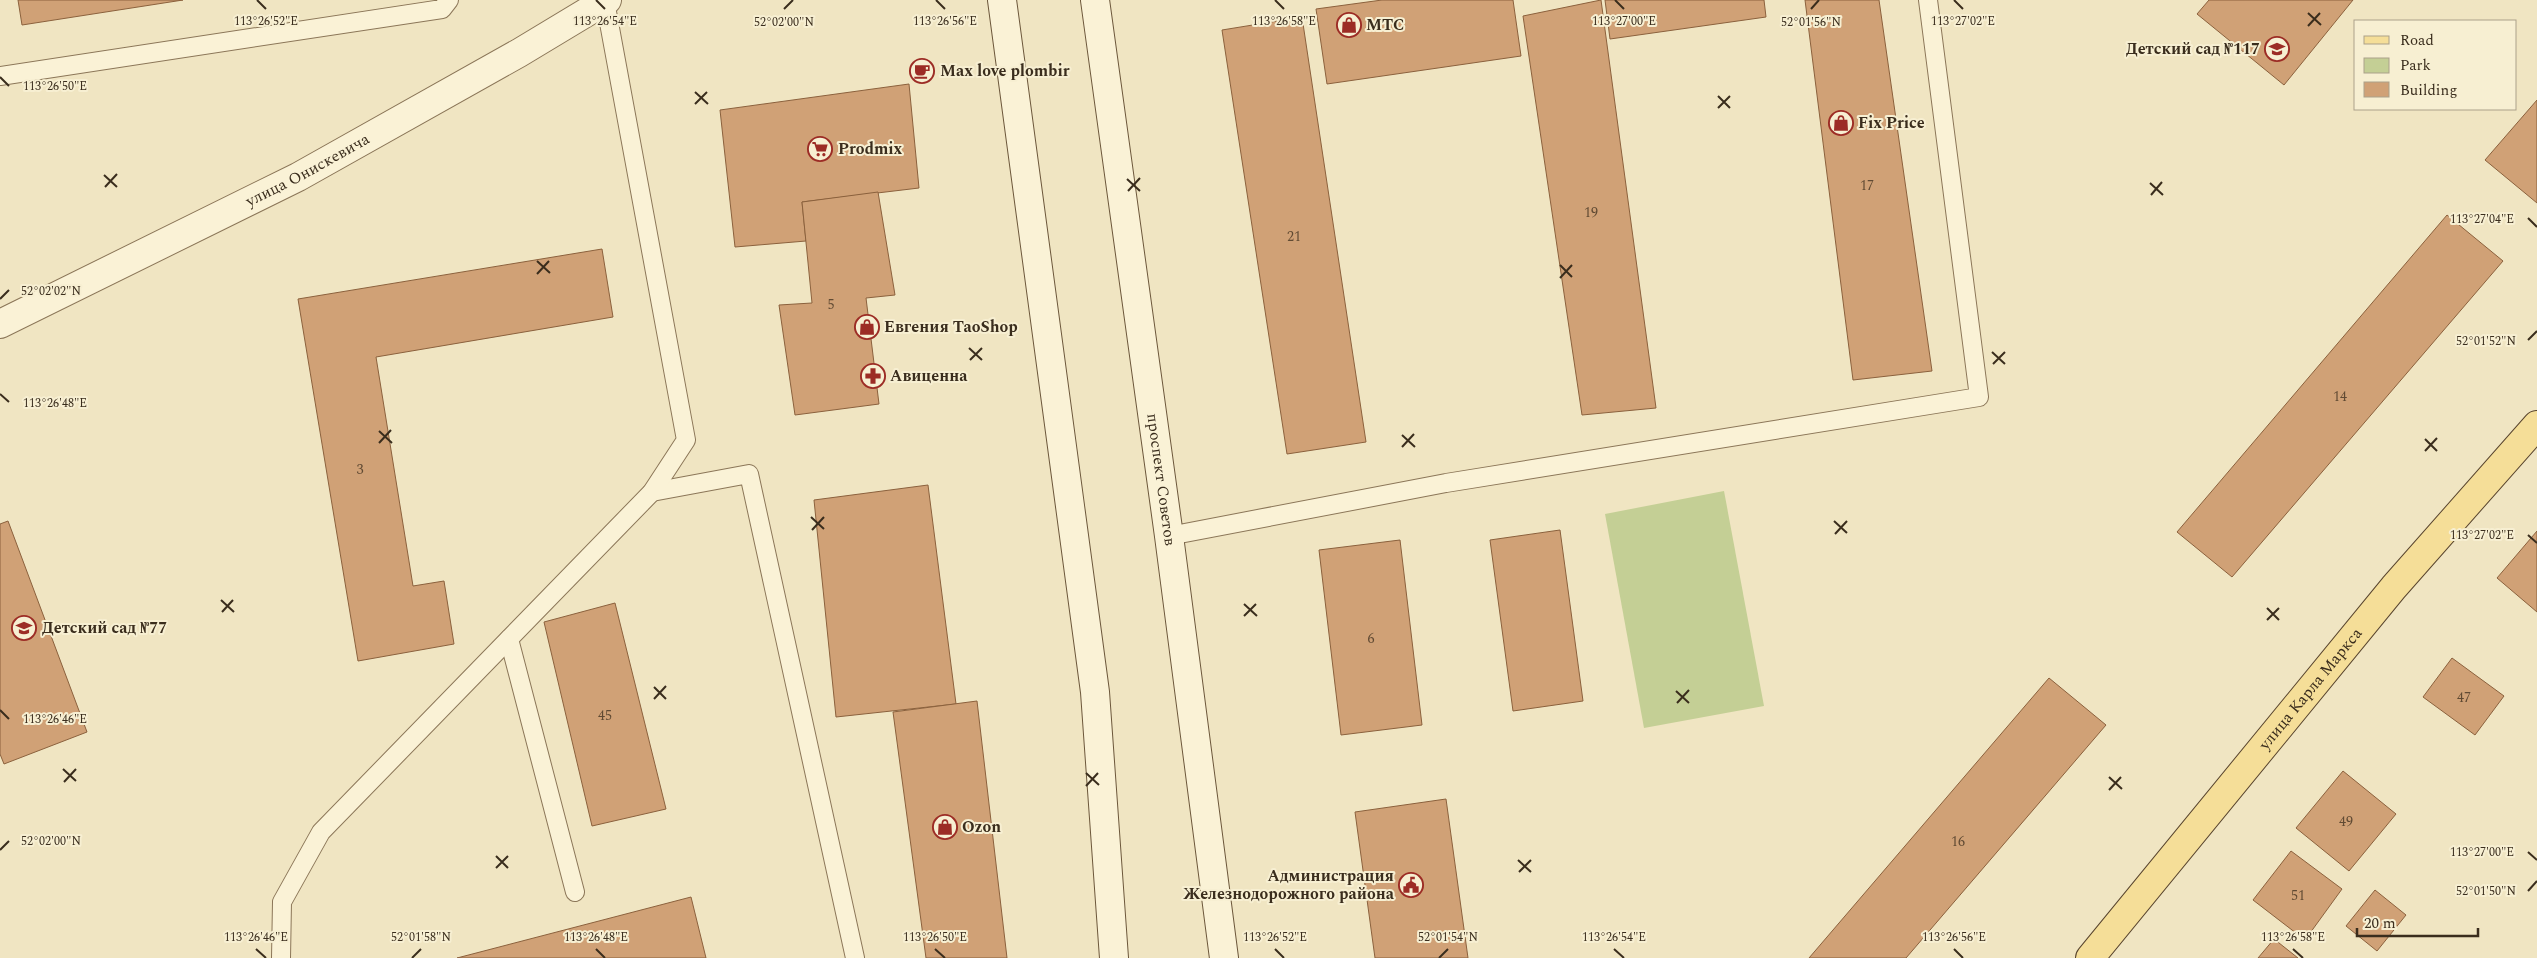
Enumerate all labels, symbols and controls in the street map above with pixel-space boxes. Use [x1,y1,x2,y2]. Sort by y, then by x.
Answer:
text: 113°26'52"E [234,12,298,31]
text: 113°26'54"E [573,12,637,31]
text: 113°26'56"E [913,12,977,31]
text: 113°26'58"E [1252,12,1316,31]
shop icon: МТС [1336,12,1362,38]
text: 113°27'00"E [1592,12,1656,31]
text: 113°27'02"E [1931,12,1995,31]
text: 52°02'00"N [754,13,814,32]
place label: МТС [1366,13,1404,37]
text: 52°01'56"N [1781,13,1841,32]
legend [2354,20,2517,110]
text: Road [2400,29,2434,52]
school or university icon: Детский сад №117 [2264,36,2290,62]
place label: Детский сад №117 [2126,37,2260,61]
text: Park [2400,54,2431,77]
cafe icon: Max love plombir [909,58,935,84]
place label: Max love plombir [940,59,1070,83]
text: 113°26'50"E [23,77,87,96]
text: Building [2400,79,2457,102]
shop icon: Fix Price [1828,110,1854,136]
place label: Fix Price [1858,111,1925,135]
street label: улица Онискевича [241,127,374,213]
supermarket icon: Prodmix [807,136,833,162]
place label: Prodmix [838,137,903,161]
house number: 17 [1860,175,1874,196]
house number: 19 [1584,202,1598,223]
text: 113°27'04"E [2450,210,2514,229]
house number: 21 [1287,226,1301,247]
text: 52°02'02"N [21,282,81,301]
house number: 5 [828,294,835,315]
shop icon: Евгения TaoShop [854,314,880,340]
place label: Евгения TaoShop [884,315,1018,339]
text: 52°01'52"N [2456,332,2516,351]
pharmacy icon: Авиценна [860,363,886,389]
place label: Авиценна [890,364,968,388]
house number: 14 [2333,386,2347,407]
text: 113°26'48"E [23,394,87,413]
street label: проспект Советов [1140,412,1182,547]
house number: 3 [357,459,364,480]
text: 113°27'02"E [2450,526,2514,545]
school or university icon: Детский сад №77 [11,615,37,641]
place label: Детский сад №77 [42,616,167,640]
street label: улица Карла Маркса [2252,622,2368,756]
house number: 6 [1368,628,1375,649]
house number: 47 [2457,687,2471,708]
house number: 45 [598,705,612,726]
text: 113°26'46"E [23,710,87,729]
house number: 49 [2339,811,2353,832]
shop icon: Ozon [932,814,958,840]
place label: Ozon [962,815,1001,839]
house number: 16 [1951,831,1965,852]
text: 52°02'00"N [21,832,81,851]
text: 113°27'00"E [2450,843,2514,862]
place label: Администрация Железнодорожного района [1183,864,1395,906]
public building icon: Администрация Железнодорожного района [1398,872,1424,898]
text: 52°01'50"N [2456,882,2516,901]
house number: 51 [2291,885,2305,906]
scale bar [2357,906,2478,938]
text: 20 m [2364,912,2396,935]
text: 113°26'46"E [224,928,288,947]
text: 52°01'58"N [391,928,451,947]
text: 113°26'48"E [564,928,628,947]
text: 113°26'50"E [903,928,967,947]
text: 113°26'52"E [1243,928,1307,947]
text: 52°01'54"N [1418,928,1478,947]
text: 113°26'54"E [1582,928,1646,947]
text: 113°26'56"E [1922,928,1986,947]
text: 113°26'58"E [2261,928,2325,947]

